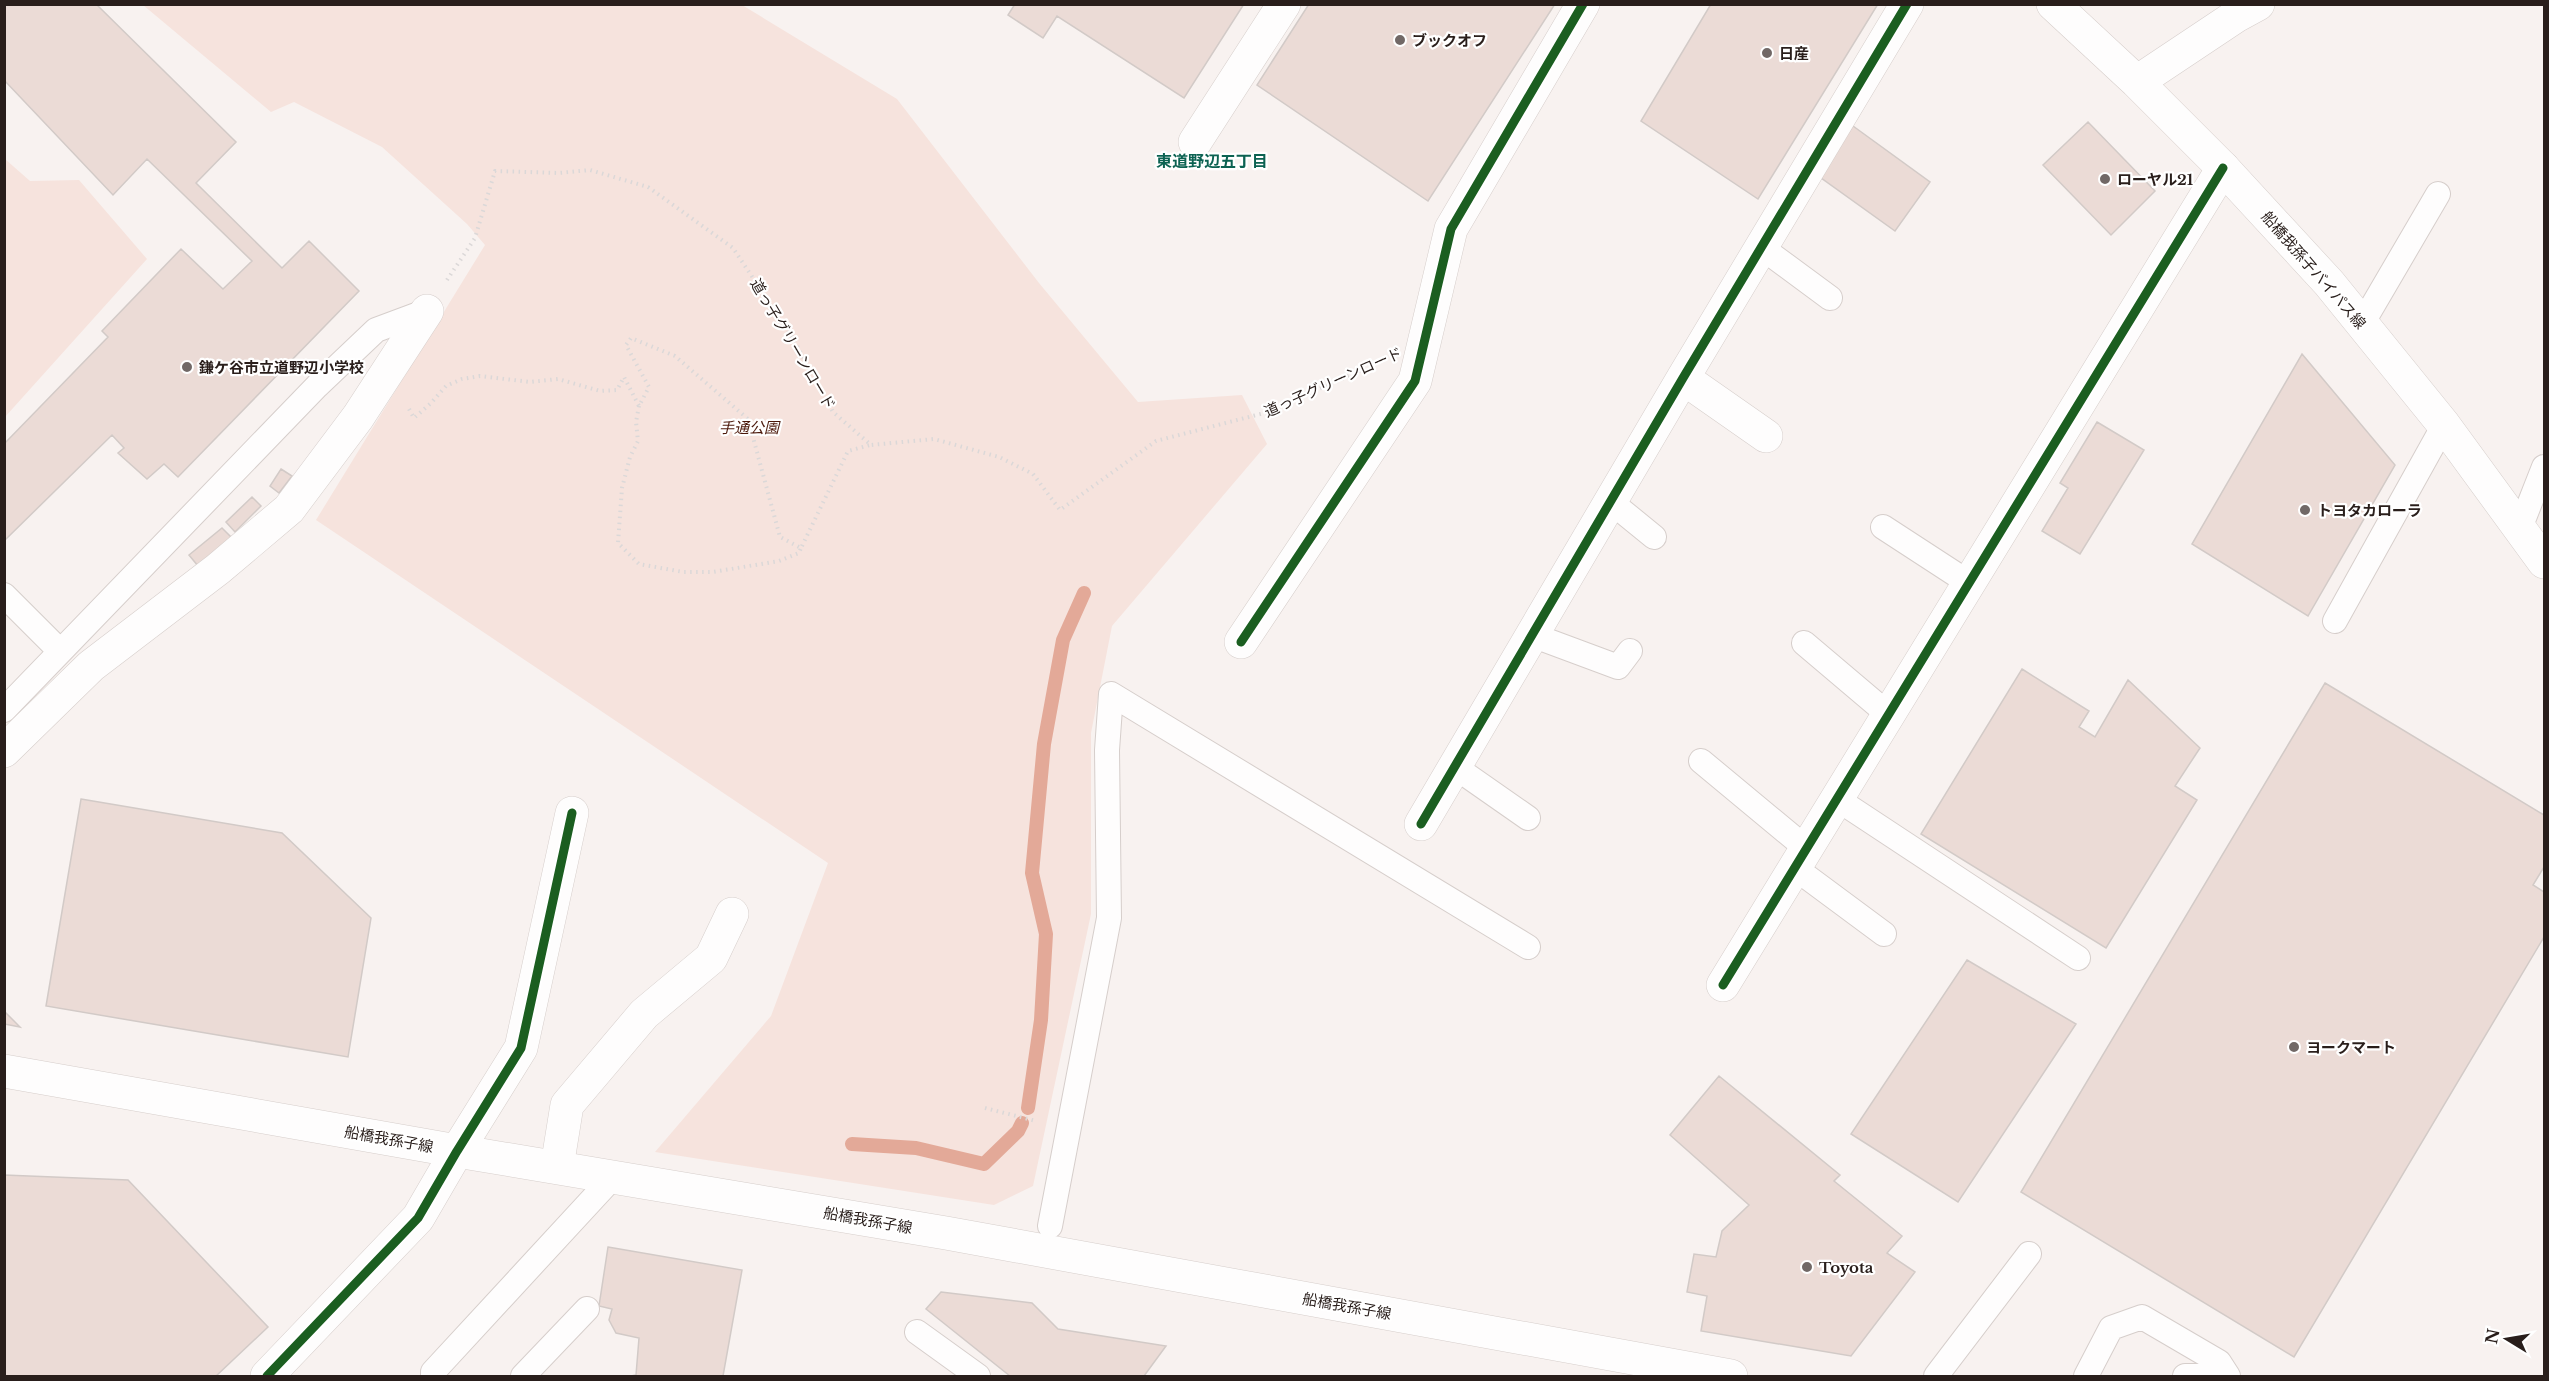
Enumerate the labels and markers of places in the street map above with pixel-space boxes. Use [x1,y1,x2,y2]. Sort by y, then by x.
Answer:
place label: ブックオフ [1412,31,1487,50]
marker: ブックオフ [1393,33,1407,47]
place label: 日産 [1779,44,1809,63]
marker: 日産 [1760,46,1774,60]
place label: ローヤル21 [2117,170,2194,189]
marker: ローヤル21 [2098,172,2112,186]
place label: 鎌ケ谷市立道野辺小学校 [198,358,364,377]
marker: 鎌ケ谷市立道野辺小学校 [180,360,194,374]
place label: トヨタカローラ [2317,501,2422,520]
marker: トヨタカローラ [2298,503,2312,517]
place label: ヨークマート [2306,1038,2396,1057]
marker: ヨークマート [2287,1040,2301,1054]
place label: Toyota [1819,1258,1874,1277]
marker: Toyota [1800,1260,1814,1274]

